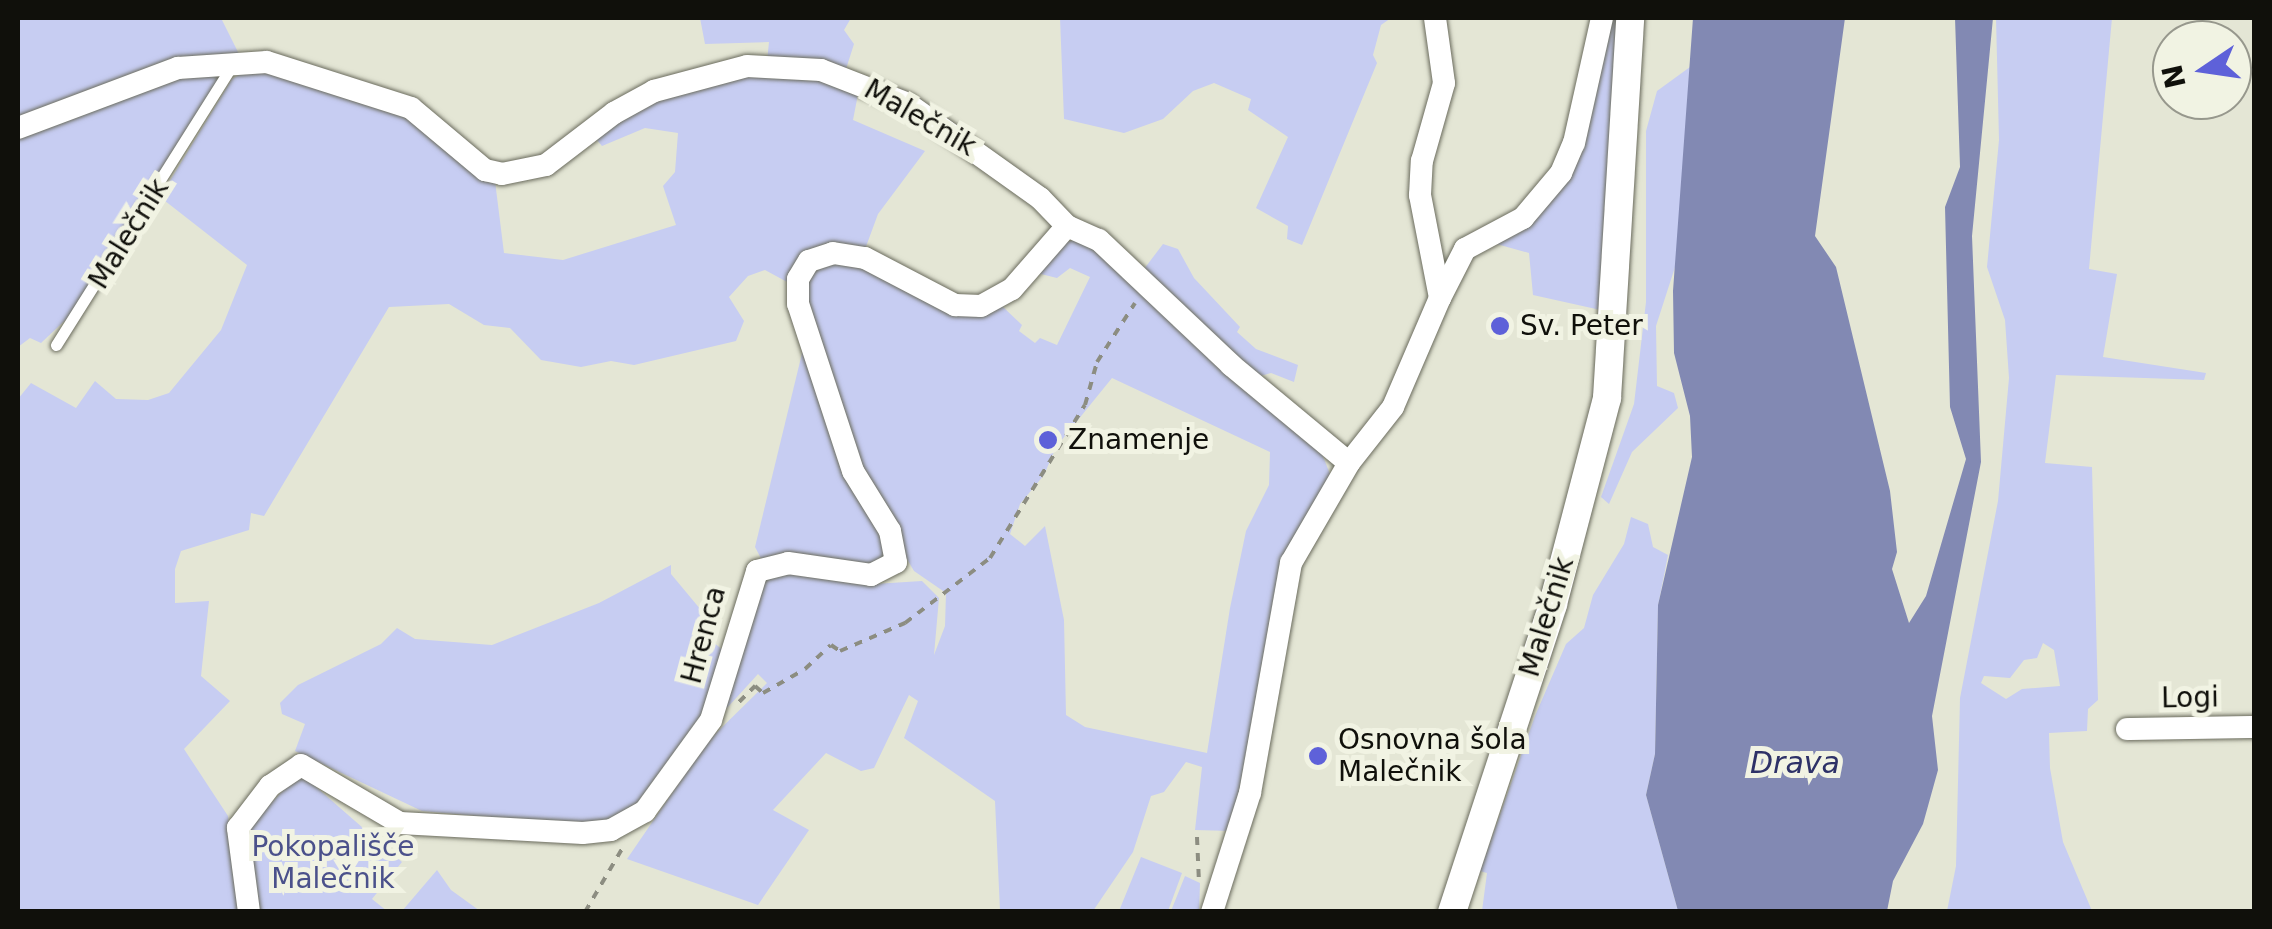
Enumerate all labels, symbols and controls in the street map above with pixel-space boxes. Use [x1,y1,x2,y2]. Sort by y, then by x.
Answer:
north arrow [2152,20,2252,120]
text: N [2156,61,2193,92]
street label: Malečnik [858,73,982,163]
street label: Malečnik [82,173,176,295]
place label: Sv. Peter [1520,309,1643,343]
marker: Sv. Peter [1489,315,1511,337]
place label: Znamenje [1068,423,1209,457]
marker: Znamenje [1037,429,1059,451]
street label: Malečnik [1513,553,1581,681]
street label: Hrenca [675,583,733,687]
street label: Logi [2161,681,2219,715]
place label: Osnovna šola Malečnik [1338,723,1527,789]
marker: Osnovna šola Malečnik [1307,745,1329,767]
water label: Drava [1750,745,1840,781]
park label: Pokopališče Malečnik [251,830,415,896]

